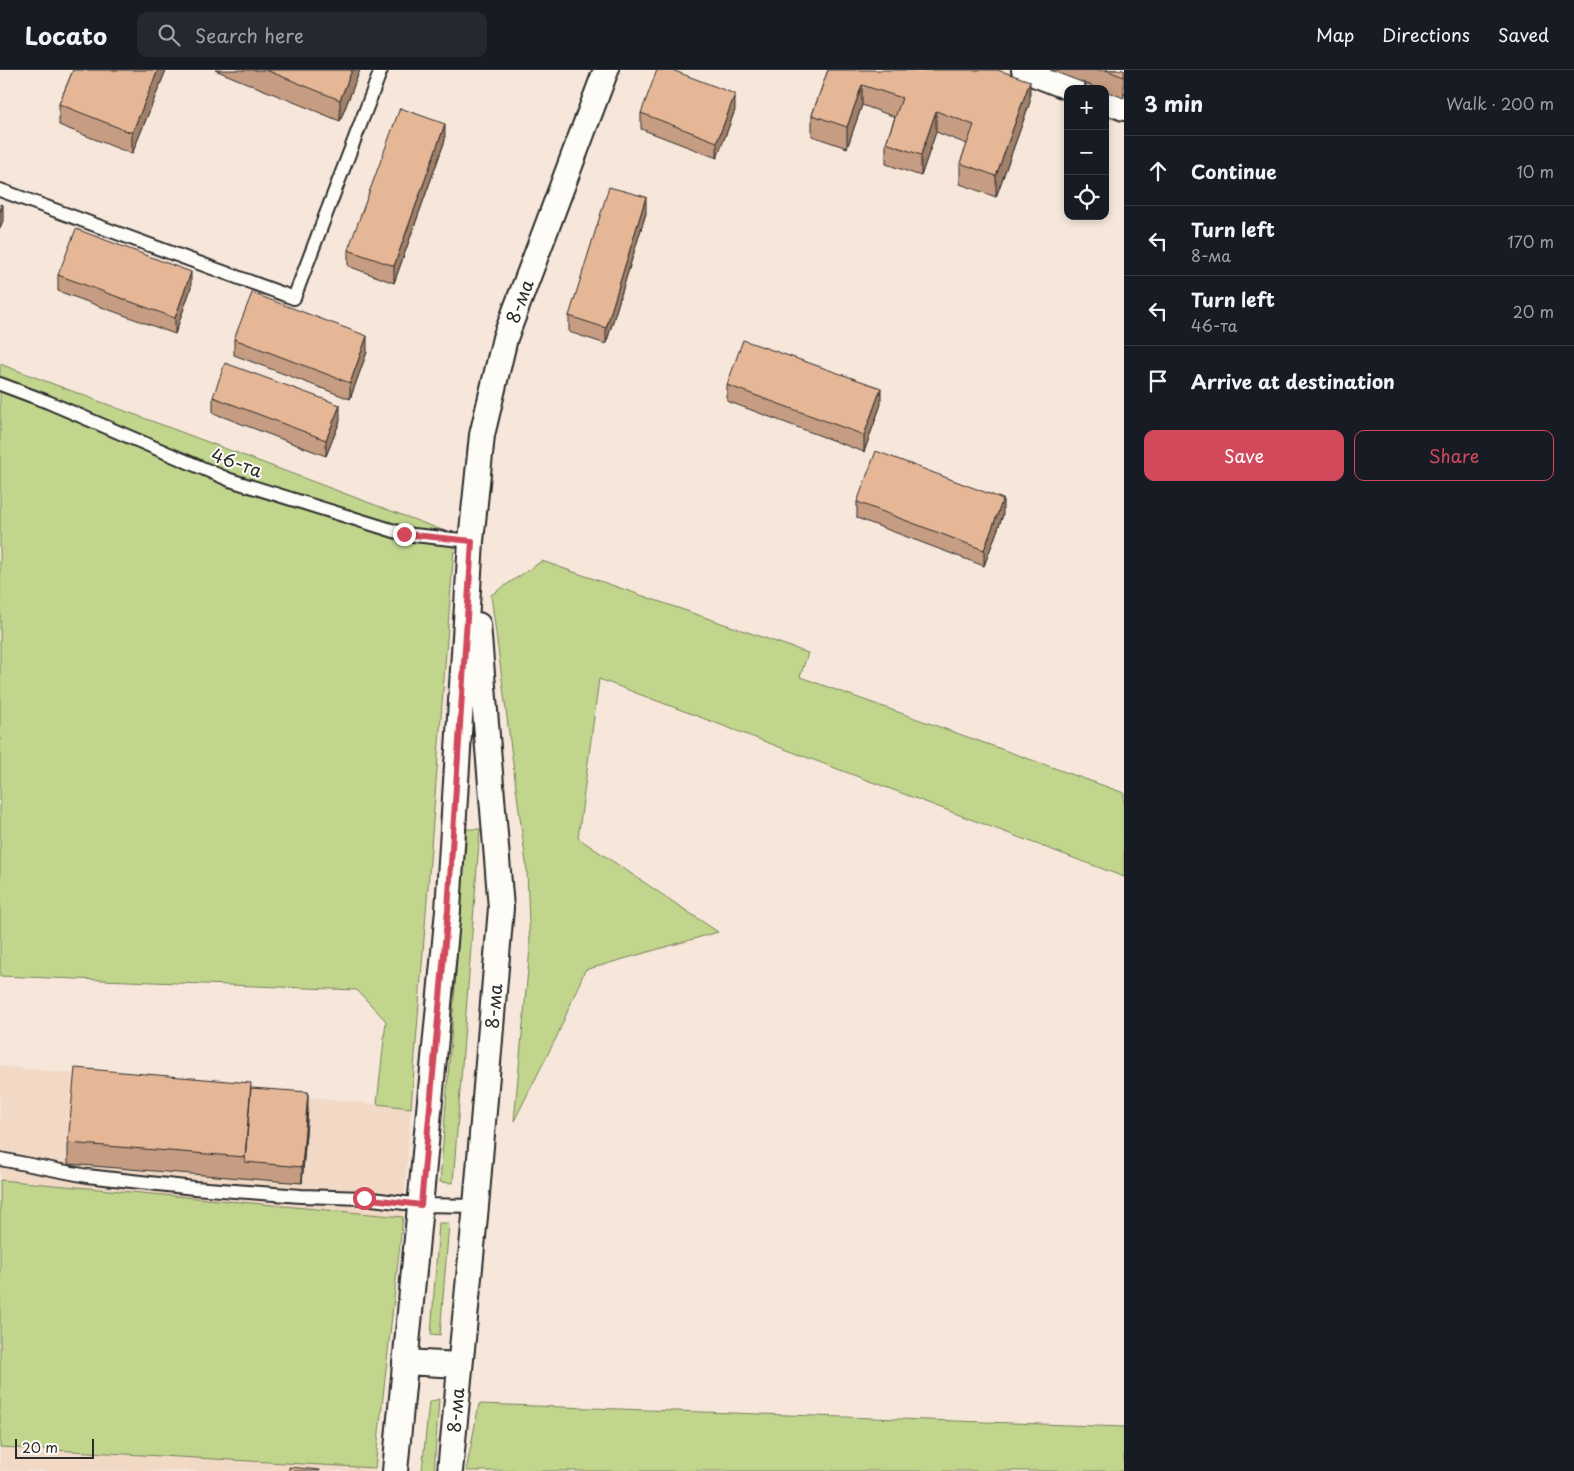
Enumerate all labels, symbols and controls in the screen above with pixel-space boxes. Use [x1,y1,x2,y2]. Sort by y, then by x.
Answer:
search box [137,12,487,57]
text: Locato [25,17,107,53]
icon: search [155,21,183,49]
text: Search here [195,21,304,49]
text: Map [1316,21,1354,48]
text: Directions [1382,21,1470,48]
text: Saved [1498,21,1549,48]
map controls [1064,85,1109,220]
button: + [1064,85,1109,130]
text: 3 min [1144,87,1203,119]
text: Walk · 200 m [1446,91,1554,115]
button: − [1064,130,1109,175]
icon: ahead [1144,157,1172,185]
text: Continue [1191,157,1277,185]
text: 10 m [1517,159,1554,183]
button: locate [1064,175,1109,220]
text: Turn left [1191,215,1275,243]
icon: left [1144,227,1172,255]
text: 170 m [1508,229,1554,253]
text: 8-ма [1191,243,1231,267]
street label: 8-ма [498,275,540,327]
text: Turn left [1191,285,1275,313]
icon: left [1144,297,1172,325]
text: 20 m [1513,299,1554,323]
text: 46-та [1191,313,1238,337]
icon: arrive [1144,367,1172,395]
text: Arrive at destination [1191,367,1395,395]
button: Save [1144,430,1344,481]
button: Share [1354,430,1554,481]
street label: 46-та [208,440,266,484]
route end [393,523,416,546]
street label: 8-ма [478,982,508,1030]
route start [353,1187,376,1210]
street label: 8-ма [440,1386,470,1434]
scale bar [15,1436,94,1459]
text: 20 m [22,1437,58,1458]

